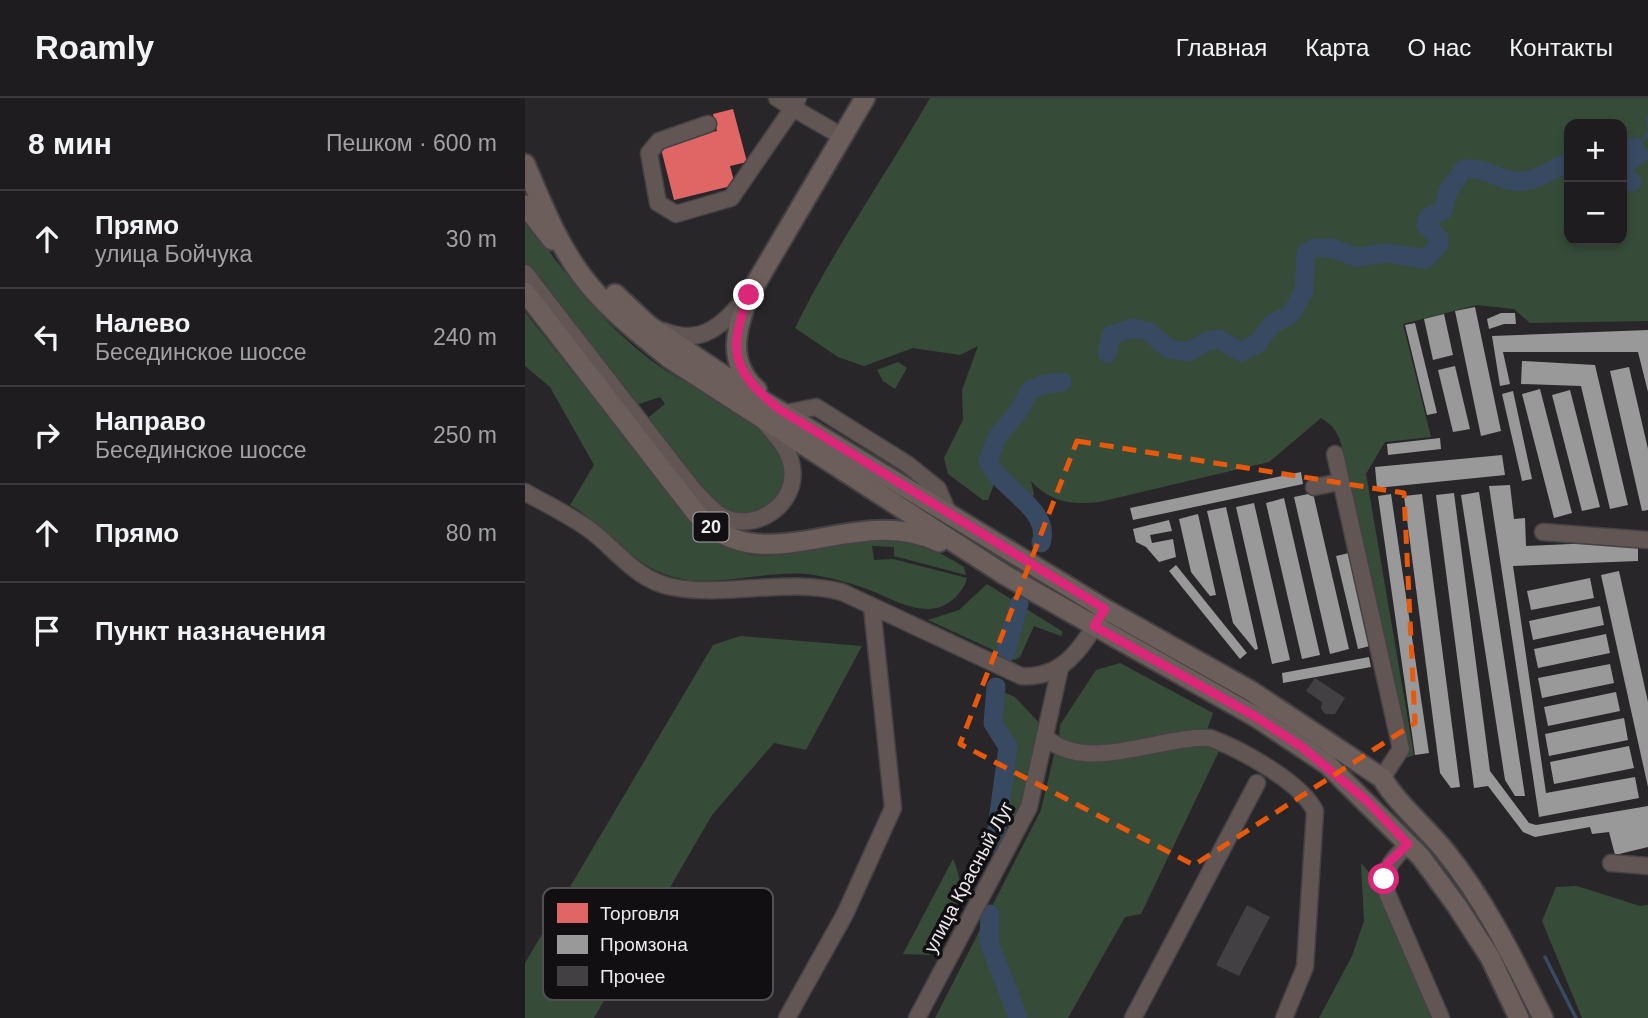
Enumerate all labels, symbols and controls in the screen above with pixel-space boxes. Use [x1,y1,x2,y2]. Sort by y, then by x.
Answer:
text: Roamly [35,29,154,66]
text: Главная [1176,34,1267,61]
text: Карта [1305,34,1369,61]
text: О нас [1407,34,1471,61]
text: Контакты [1509,34,1613,61]
map controls [1564,119,1627,245]
button: + [1564,119,1627,182]
text: 8 мин [28,127,112,160]
text: Пешком · 600 m [326,130,497,156]
button: − [1564,182,1627,245]
text: Прямо [95,210,179,240]
icon: ahead [28,220,66,258]
text: 30 m [446,226,497,252]
text: улица Бойчука [95,241,252,267]
route end [733,279,764,310]
text: Налево [95,308,190,338]
icon: left [28,318,66,356]
text: 240 m [433,324,497,350]
text: Бесединское шоссе [95,339,306,365]
text: Направо [95,406,206,436]
icon: right [28,416,66,454]
text: 250 m [433,422,497,448]
text: Бесединское шоссе [95,437,306,463]
road number: 20 [693,512,729,542]
icon: ahead [28,514,66,552]
text: Прямо [95,518,179,548]
text: 80 m [446,520,497,546]
icon: arrive [28,612,66,650]
text: Пункт назначения [95,616,326,646]
street label: улица Красный Луг [920,798,1017,956]
route start [1368,863,1399,894]
legend [543,888,773,1000]
text: Торговля [600,903,679,924]
text: Промзона [600,934,688,955]
text: Прочее [600,966,665,987]

